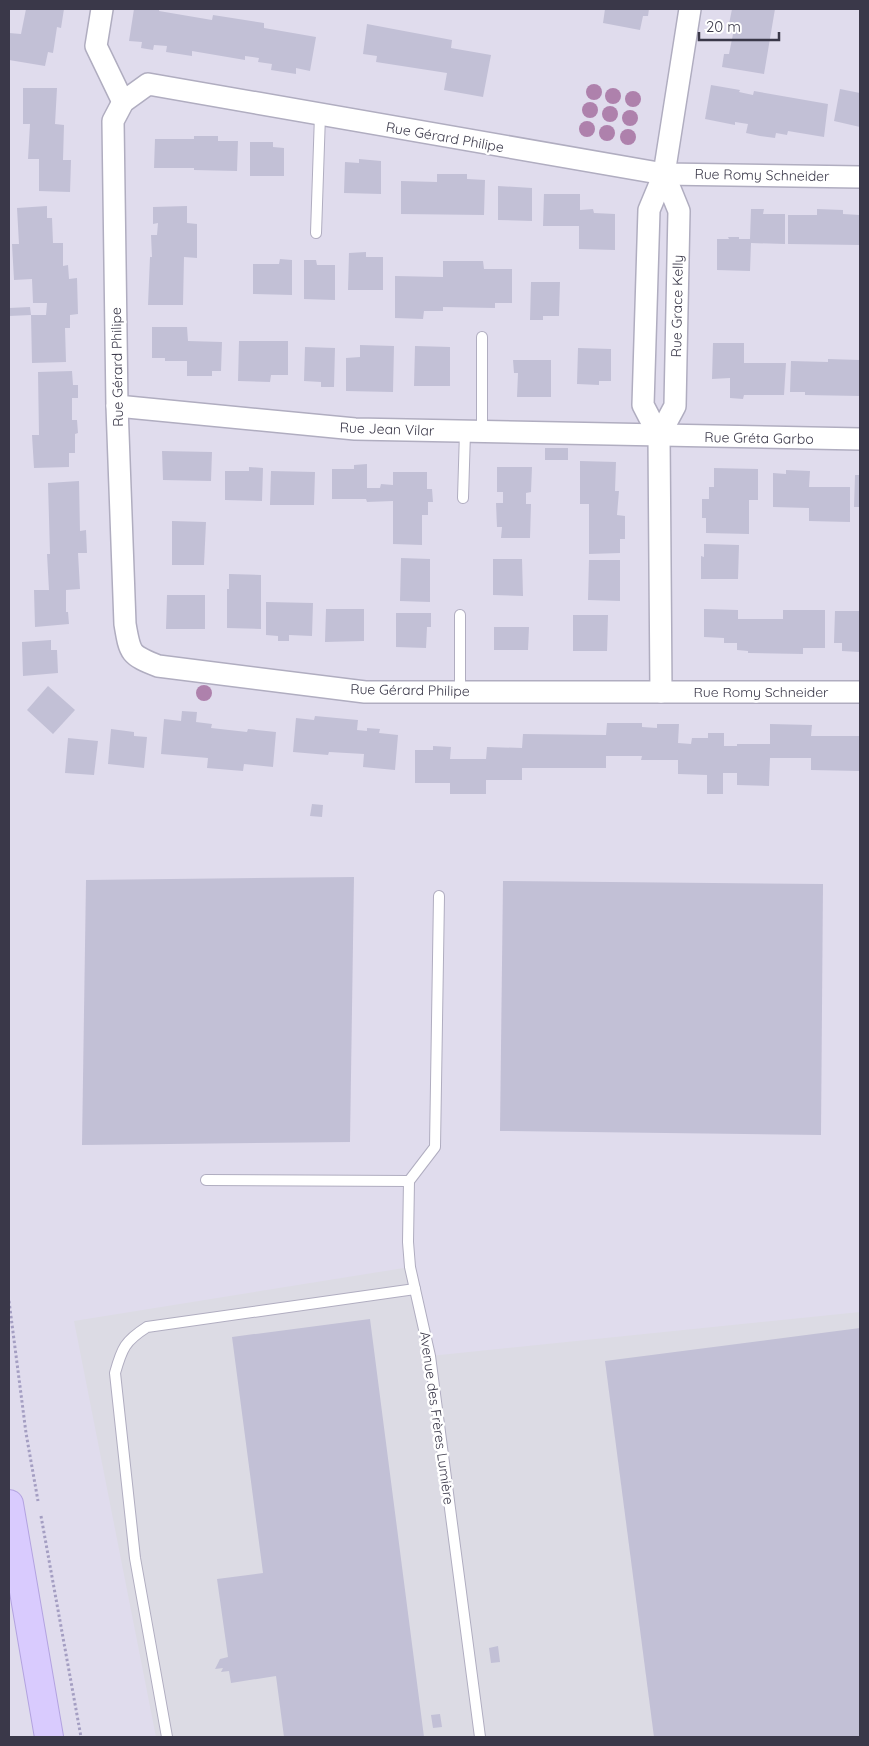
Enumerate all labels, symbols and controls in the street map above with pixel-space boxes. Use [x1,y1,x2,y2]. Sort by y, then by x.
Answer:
scale bar [699,10,779,42]
text: 20 m [706,17,741,36]
street label: Rue Gérard Philipe [385,118,506,156]
street label: Rue Romy Schneider [694,165,830,185]
street label: Rue Grace Kelly [667,255,687,357]
street label: Rue Gérard Philipe [107,307,127,427]
street label: Rue Jean Vilar [339,418,435,440]
street label: Rue Gréta Garbo [704,428,814,448]
street label: Rue Gérard Philipe [350,680,470,700]
street label: Rue Romy Schneider [693,683,829,701]
street label: Avenue des Frères Lumière [416,1330,458,1506]

